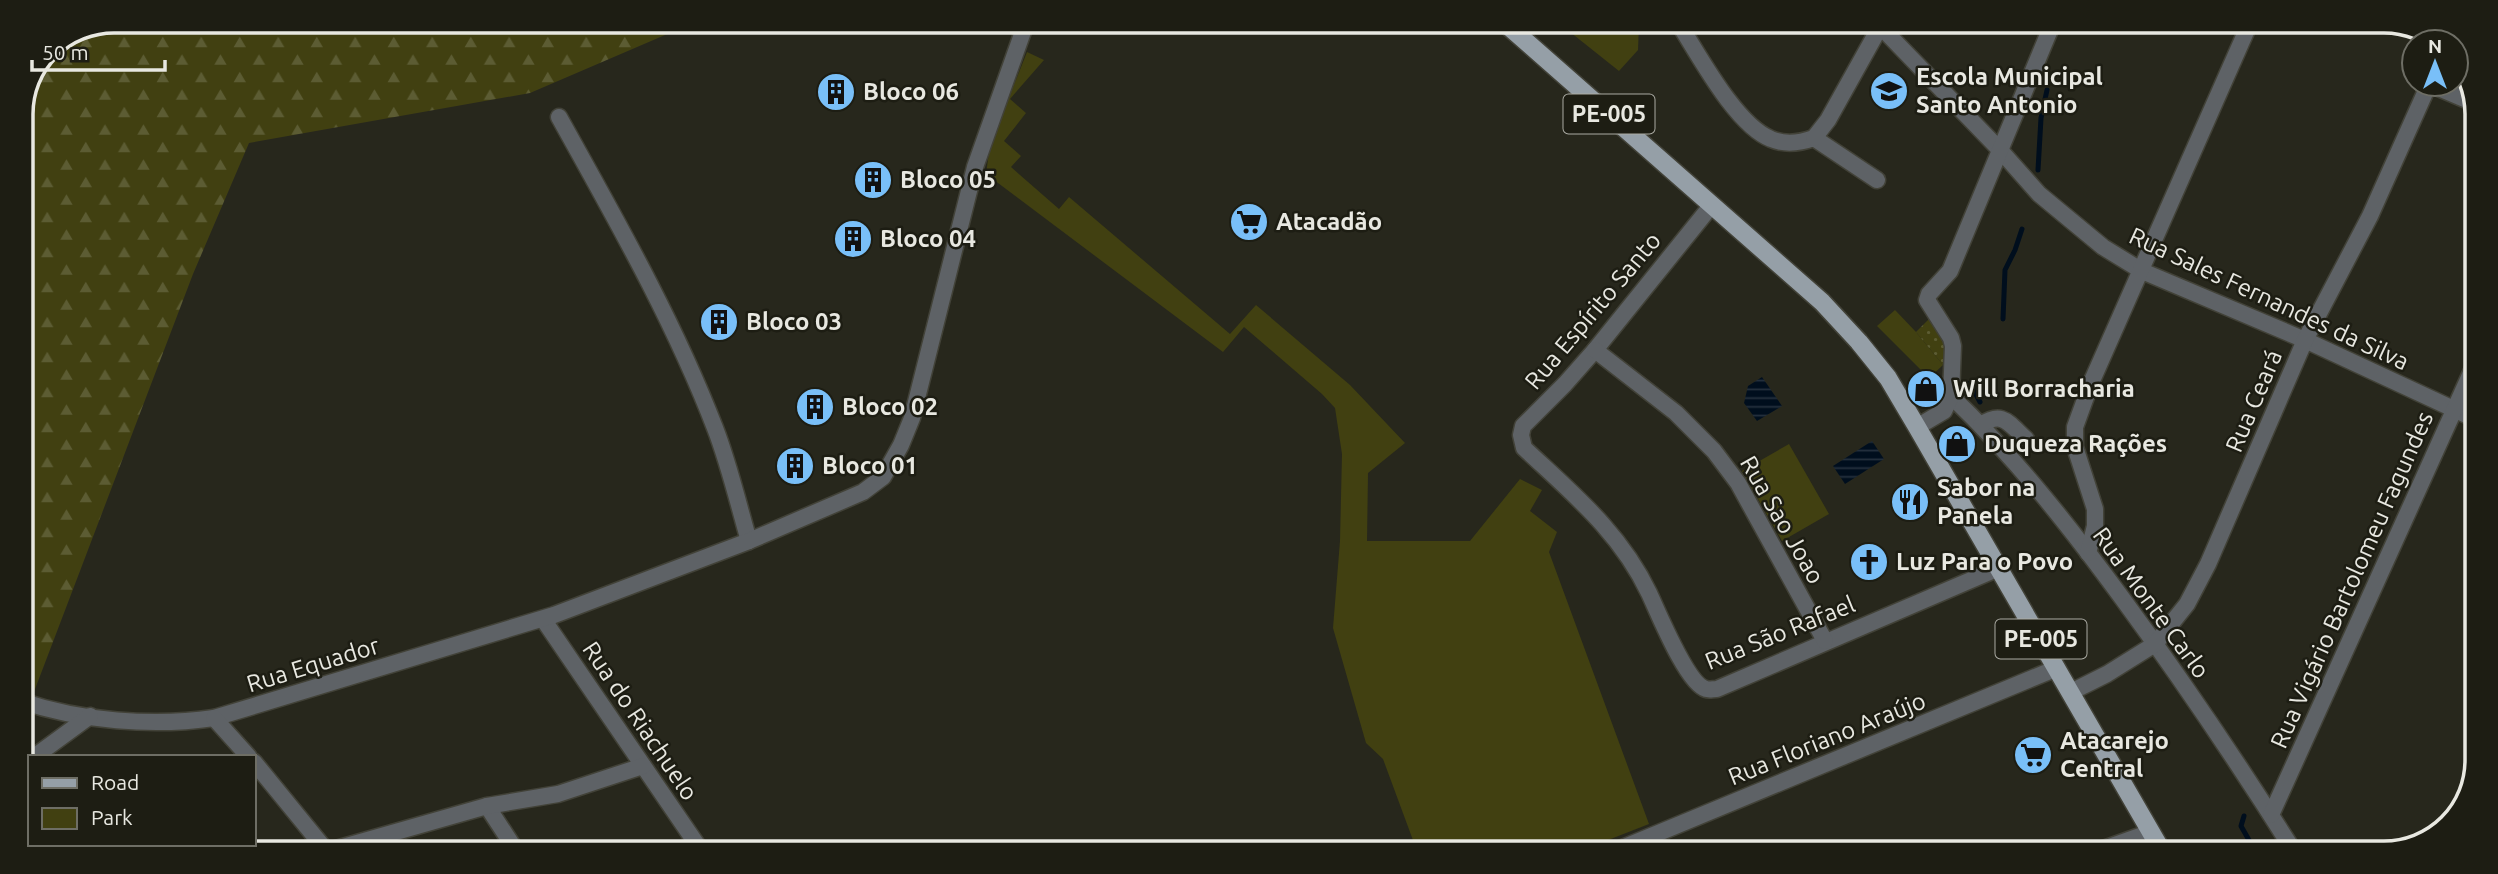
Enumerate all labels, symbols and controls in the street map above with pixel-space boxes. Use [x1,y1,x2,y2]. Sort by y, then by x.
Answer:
scale bar [32,28,164,72]
north arrow [2400,28,2470,98]
text: N [2428,35,2442,57]
text: 50 m [42,40,89,64]
place label: Escola Municipal Santo Antonio [1916,63,2103,118]
school or university icon: Escola Municipal Santo Antonio [1868,70,1910,112]
building icon: Bloco 06 [815,71,857,113]
place label: Bloco 06 [863,78,959,105]
road number: PE-005 [1564,94,1654,134]
building icon: Bloco 05 [852,159,894,201]
place label: Bloco 05 [900,166,996,193]
supermarket icon: Atacadão [1228,201,1270,243]
place label: Atacadão [1276,208,1382,235]
building icon: Bloco 04 [832,218,874,260]
street label: Rua Sales Fernandes da Silva [2125,222,2413,375]
place label: Bloco 04 [880,225,976,252]
street label: Rua Espírito Santo [1519,227,1666,394]
building icon: Bloco 03 [698,301,740,343]
place label: Bloco 03 [746,308,842,335]
street label: Rua Ceará [2220,346,2287,456]
shop icon: Will Borracharia [1905,368,1947,410]
place label: Will Borracharia [1953,375,2135,402]
building icon: Bloco 02 [794,386,836,428]
place label: Bloco 02 [842,393,938,420]
street label: Rua Vigário Bartolomeu Fagundes [2265,407,2438,752]
shop icon: Duqueza Rações [1936,423,1978,465]
place label: Duqueza Rações [1984,430,2167,457]
building icon: Bloco 01 [774,445,816,487]
street label: Rua Sao Joao [1735,451,1830,589]
place label: Bloco 01 [822,452,918,479]
place label: Sabor na Panela [1937,474,2035,529]
restaurant icon: Sabor na Panela [1889,481,1931,523]
street label: Rua Monte Carlo [2088,522,2215,683]
church icon: Luz Para o Povo [1848,541,1890,583]
place label: Luz Para o Povo [1896,548,2073,575]
street label: Rua São Rafael [1701,590,1859,675]
road number: PE-005 [1996,620,2086,659]
street label: Rua Equador [243,632,382,697]
street label: Rua do Riachuelo [577,636,703,805]
street label: Rua Floriano Araújo [1724,687,1929,790]
place label: Atacarejo Central [2060,727,2169,782]
supermarket icon: Atacarejo Central [2012,734,2054,776]
legend [28,755,256,846]
text: Road [91,770,139,794]
text: Park [91,805,133,829]

